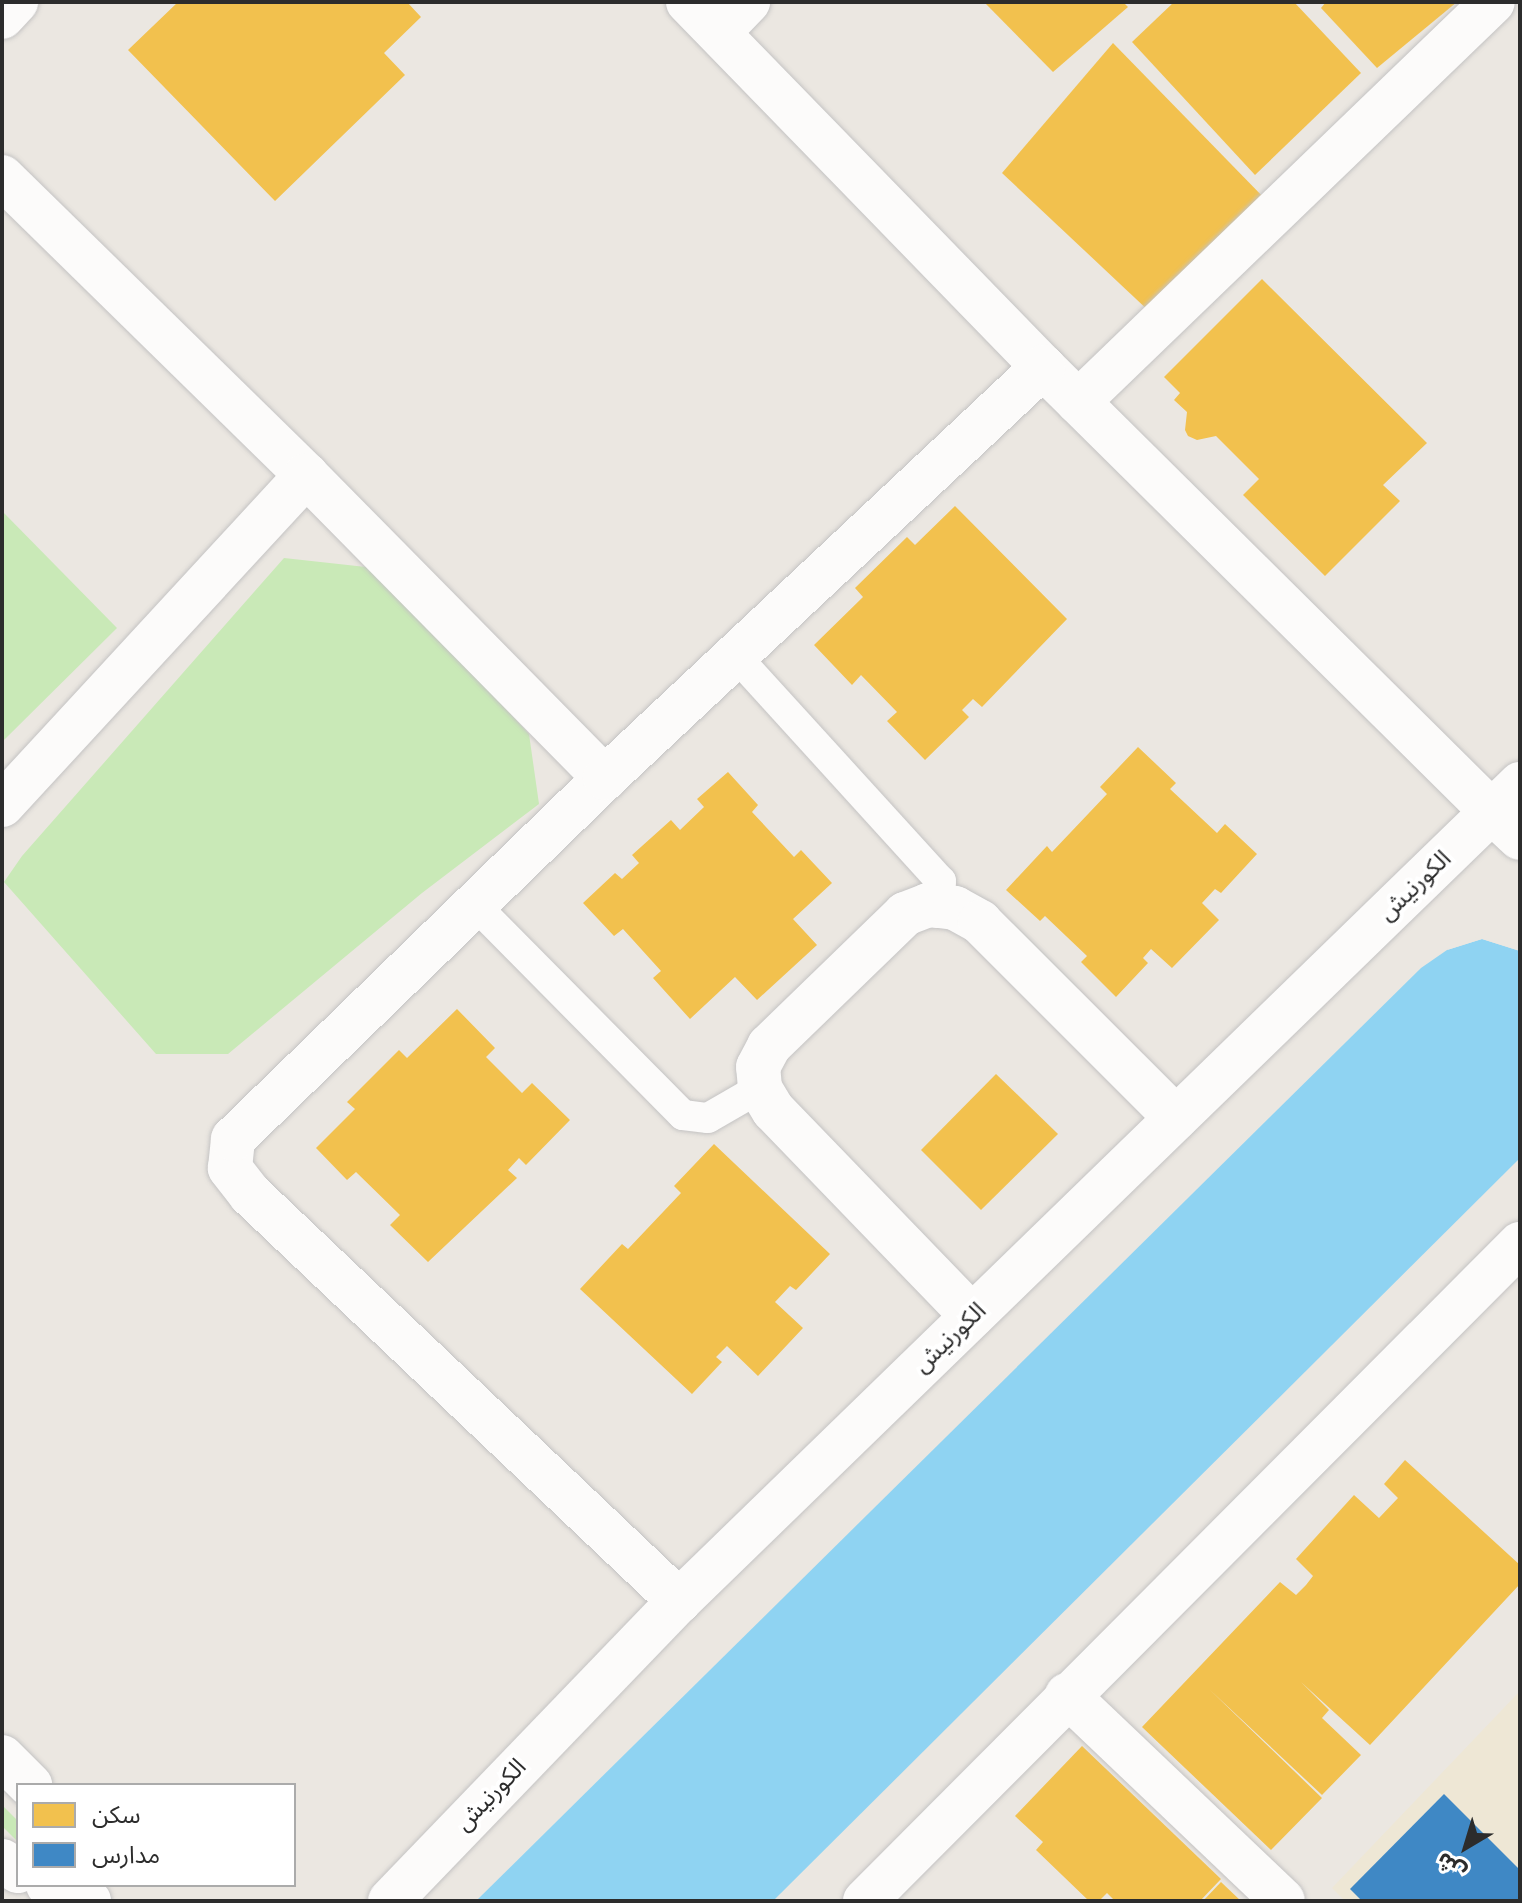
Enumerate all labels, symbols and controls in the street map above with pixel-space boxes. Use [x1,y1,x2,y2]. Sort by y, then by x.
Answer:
street label: الكورنيش [1373,845,1457,927]
street label: الكورنيش [908,1297,992,1379]
street label: الكورنيش [450,1753,532,1837]
legend [16,1783,296,1887]
text: سكن [92,1801,141,1830]
north arrow [1426,1807,1506,1887]
text: مدارس [92,1841,160,1870]
text: ش [1431,1846,1471,1885]

